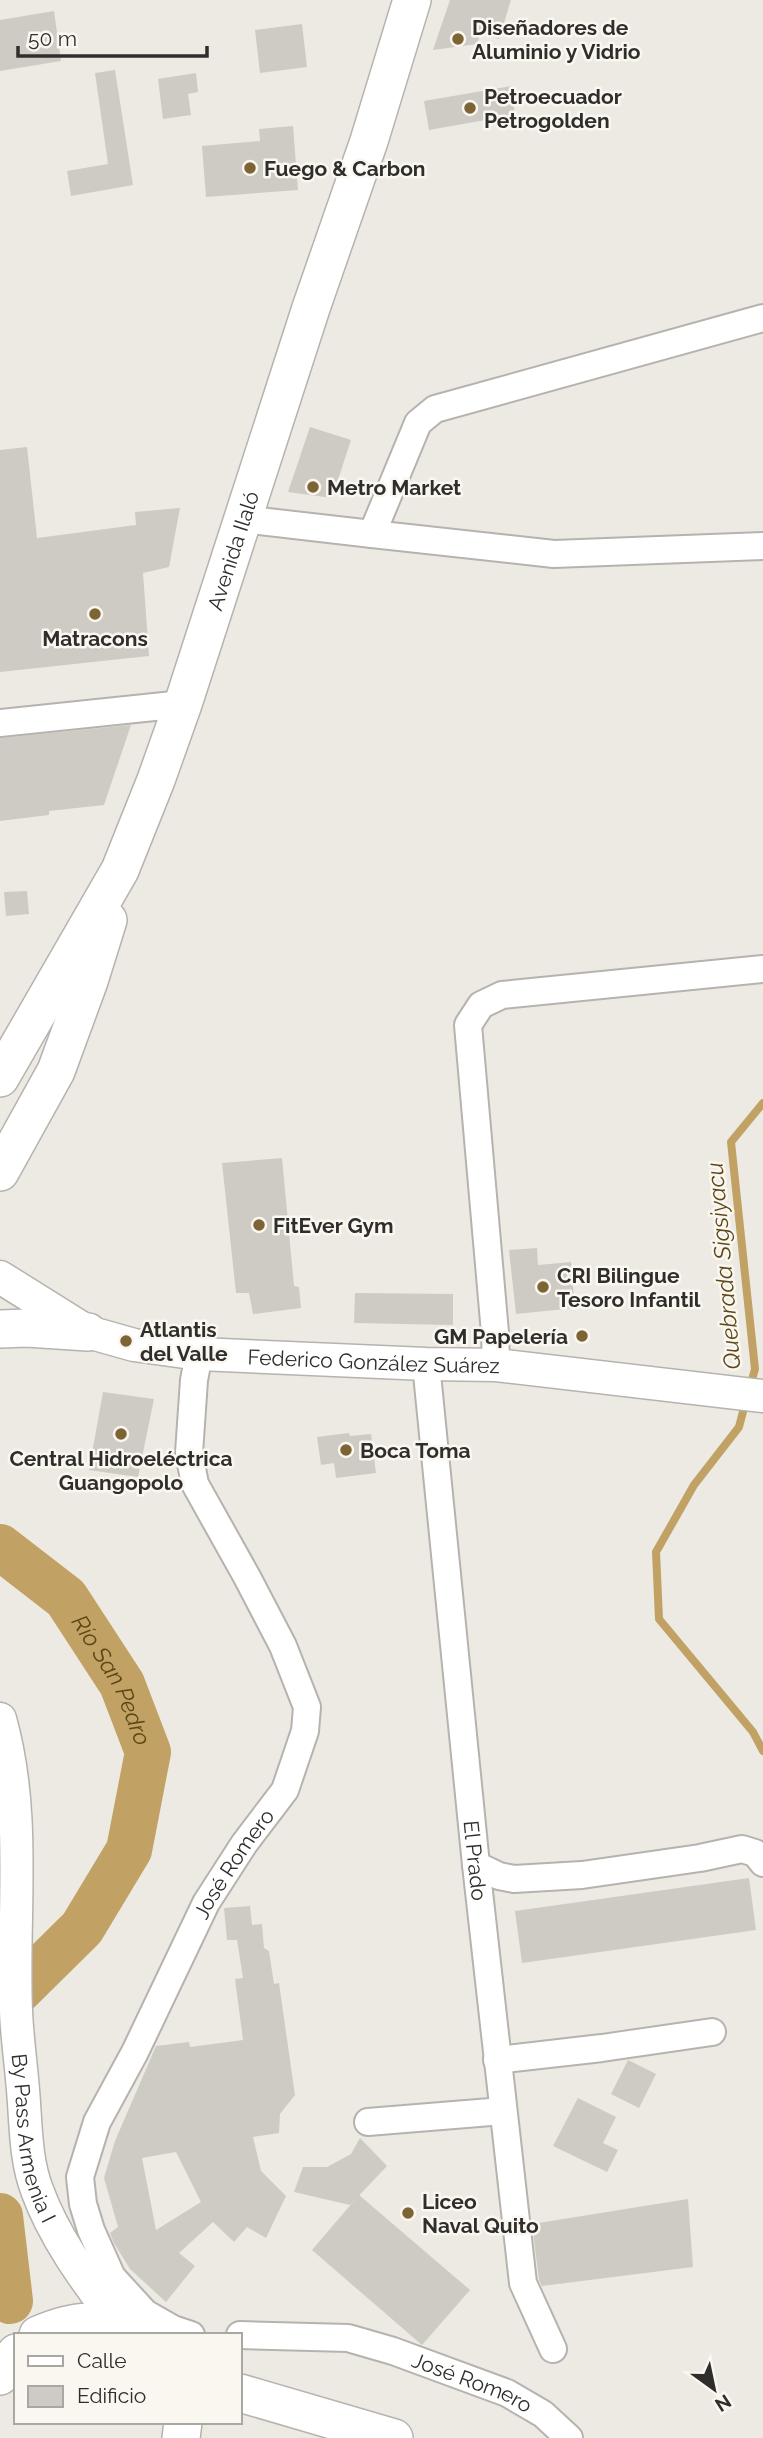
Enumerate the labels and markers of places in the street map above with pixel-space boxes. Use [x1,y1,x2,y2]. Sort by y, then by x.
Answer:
place label: Diseñadores de Aluminio y Vidrio [472,15,641,64]
marker: Diseñadores de Aluminio y Vidrio [450,31,466,47]
place label: Petroecuador Petrogolden [484,84,622,133]
marker: Petroecuador Petrogolden [462,100,478,116]
place label: Fuego & Carbon [264,156,426,181]
marker: Fuego & Carbon [242,160,258,176]
place label: Metro Market [327,475,461,500]
marker: Metro Market [305,479,321,495]
marker: Matracons [87,606,103,622]
place label: Matracons [42,626,148,651]
place label: FitEver Gym [273,1213,394,1238]
marker: FitEver Gym [251,1217,267,1233]
place label: CRI Bilingue Tesoro Infantil [557,1263,701,1312]
marker: CRI Bilingue Tesoro Infantil [535,1279,551,1295]
place label: Atlantis del Valle [140,1317,228,1366]
place label: GM Papelería [434,1324,568,1349]
marker: GM Papelería [574,1328,590,1344]
marker: Atlantis del Valle [118,1333,134,1349]
marker: Central Hidroeléctrica Guangopolo [113,1426,129,1442]
place label: Boca Toma [360,1438,471,1463]
marker: Boca Toma [338,1442,354,1458]
place label: Central Hidroeléctrica Guangopolo [9,1446,233,1495]
place label: Liceo Naval Quito [422,2189,539,2238]
marker: Liceo Naval Quito [400,2205,416,2221]

